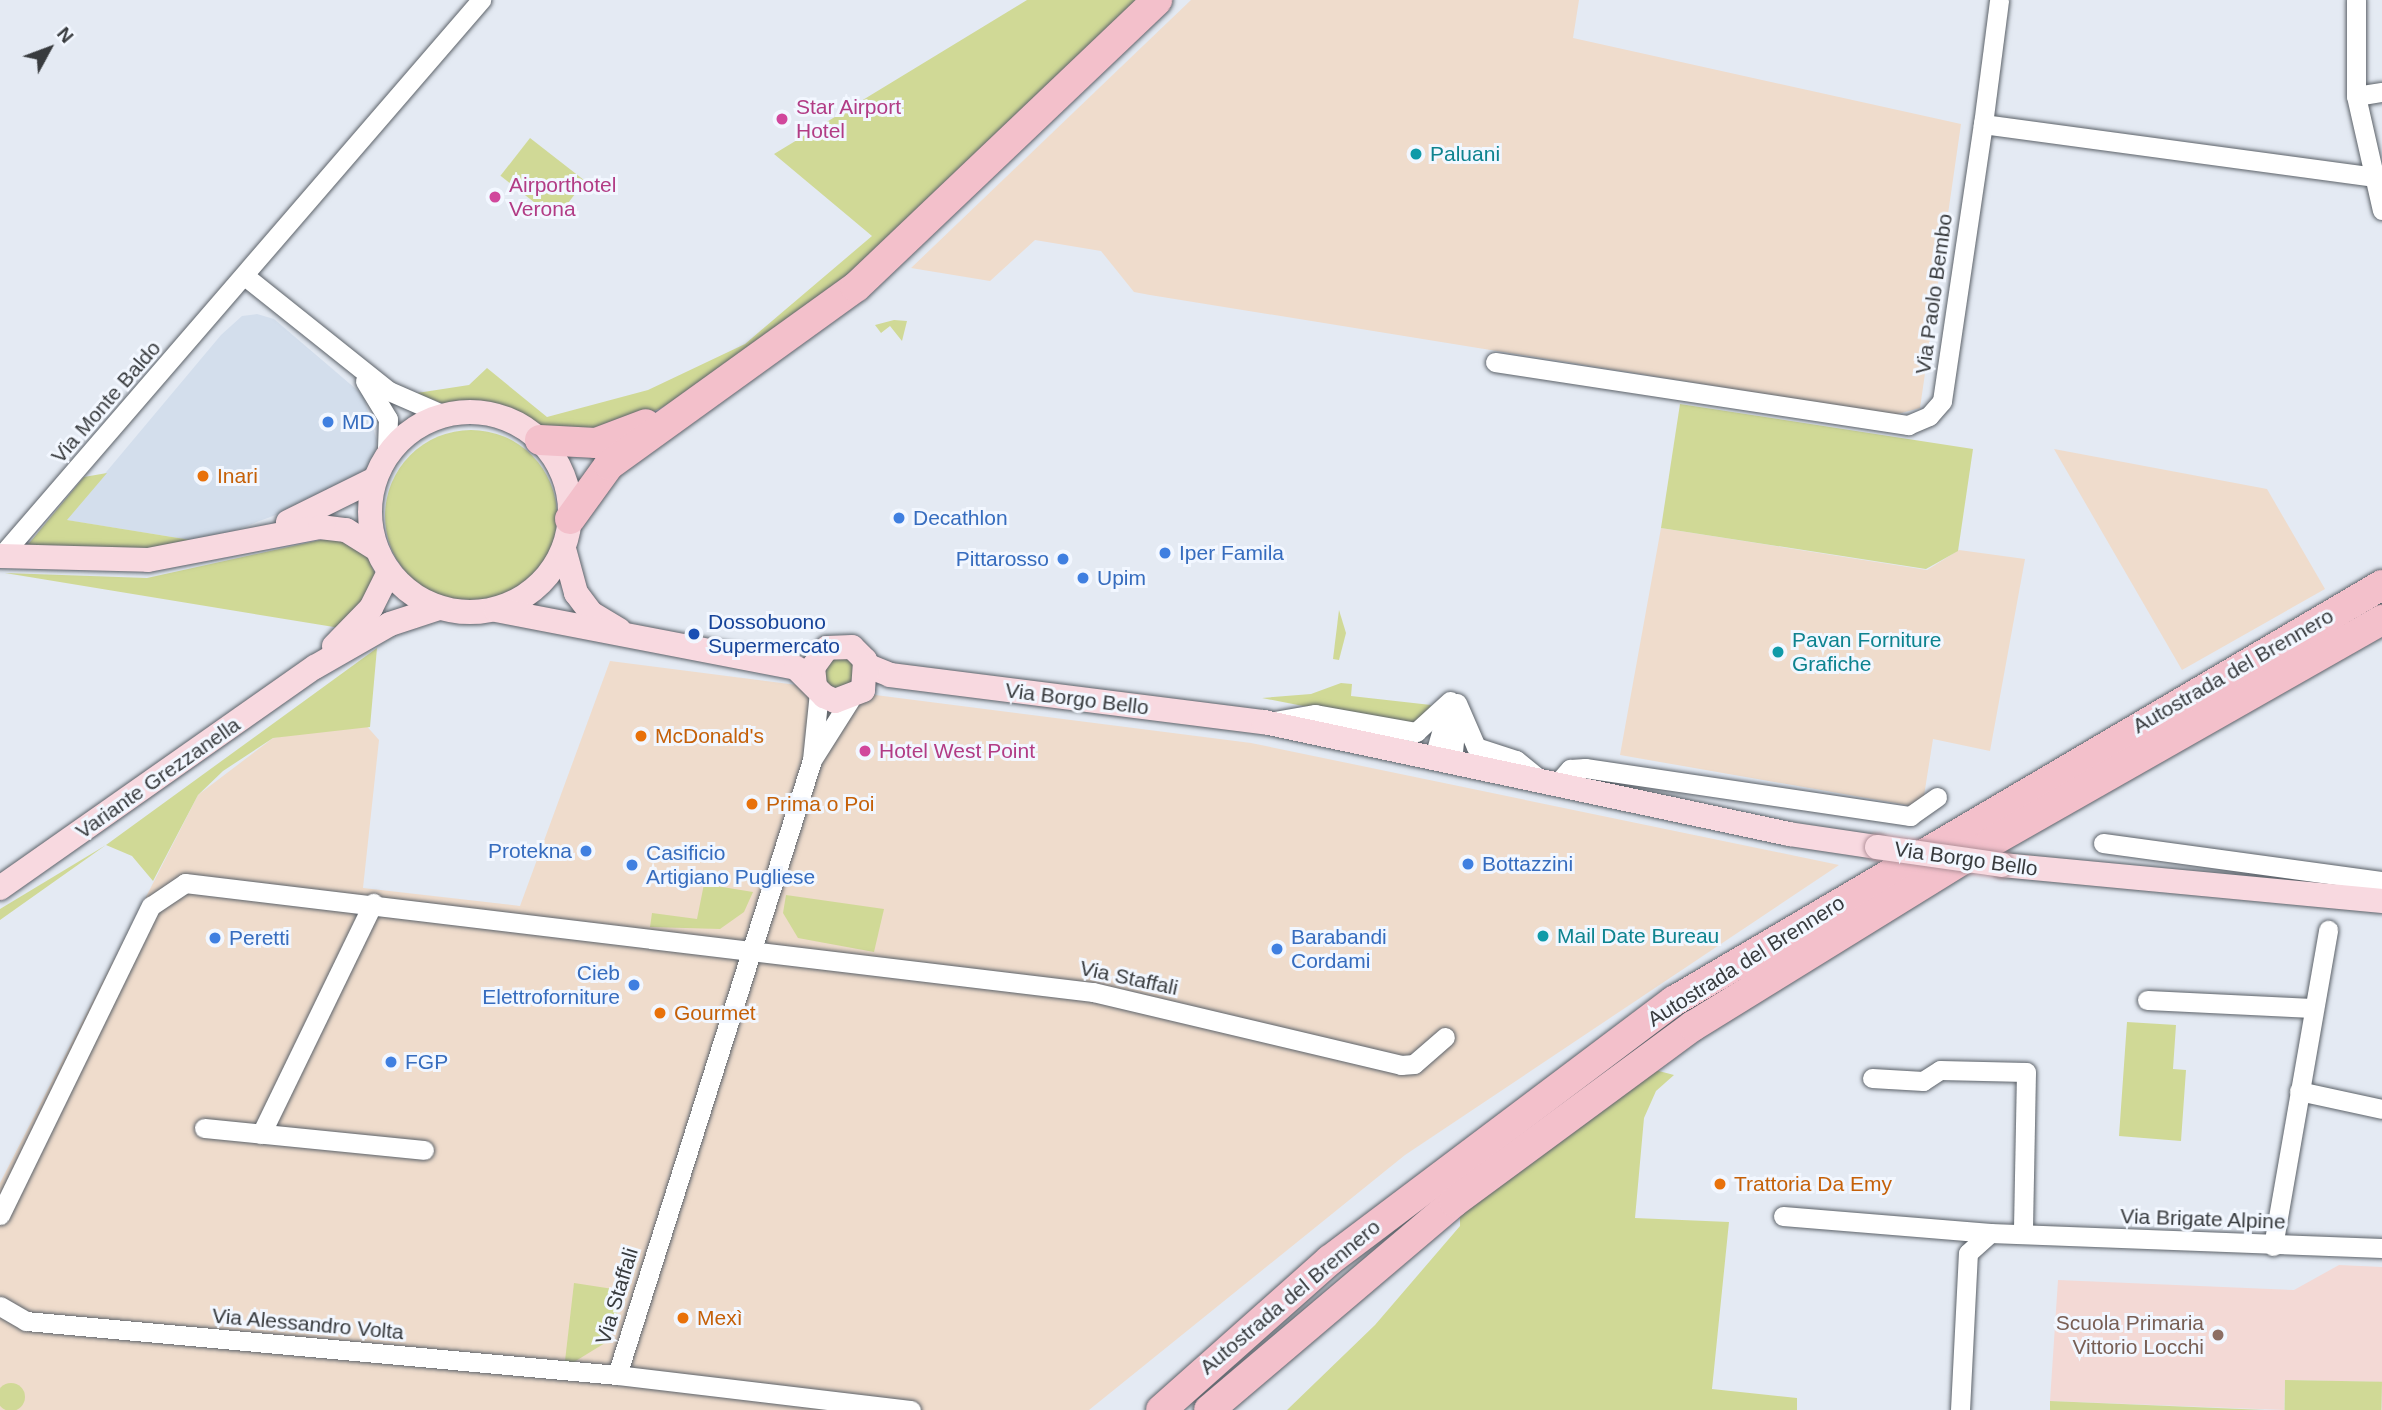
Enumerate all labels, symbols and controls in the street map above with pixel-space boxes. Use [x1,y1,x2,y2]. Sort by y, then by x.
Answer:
north arrow [14,14,84,84]
text: N [53,23,78,47]
place label: Star Airport Hotel [796,94,902,144]
marker: Star Airport Hotel [774,111,790,127]
place label: Paluani [1430,141,1500,167]
marker: Paluani [1408,146,1424,162]
place label: Airporthotel Verona [509,172,616,222]
marker: Airporthotel Verona [487,189,503,205]
street label: Via Paolo Bembo [1910,212,1958,376]
street label: Via Monte Baldo [46,336,166,468]
place label: MD [342,409,375,435]
marker: MD [320,414,336,430]
place label: Inari [217,463,258,489]
marker: Inari [195,468,211,484]
place label: Decathlon [913,505,1008,531]
marker: Decathlon [891,510,907,526]
place label: Iper Famila [1179,540,1284,566]
marker: Iper Famila [1157,545,1173,561]
place label: Pittarosso [956,546,1049,572]
marker: Pittarosso [1055,551,1071,567]
place label: Upim [1097,565,1146,591]
marker: Upim [1075,570,1091,586]
street label: Autostrada del Brennero [2128,603,2338,739]
place label: Dossobuono Supermercato [708,609,840,659]
marker: Dossobuono Supermercato [686,626,702,642]
place label: Pavan Forniture Grafiche [1792,627,1941,677]
marker: Pavan Forniture Grafiche [1770,644,1786,660]
street label: Via Borgo Bello [1004,678,1150,720]
street label: Variante Grezzanella [71,712,245,844]
place label: McDonald's [655,723,764,749]
marker: McDonald's [633,728,649,744]
place label: Hotel West Point [879,738,1035,764]
marker: Hotel West Point [857,743,873,759]
place label: Prima o Poi [766,791,875,817]
marker: Prima o Poi [744,796,760,812]
street label: Via Borgo Bello [1893,836,2039,882]
place label: Protekna [488,838,572,864]
place label: Casificio Artigiano Pugliese [646,840,815,890]
marker: Protekna [578,843,594,859]
place label: Bottazzini [1482,851,1573,877]
marker: Bottazzini [1460,856,1476,872]
marker: Casificio Artigiano Pugliese [624,857,640,873]
street label: Autostrada del Brennero [1643,890,1849,1032]
place label: Mail Date Bureau [1557,923,1719,949]
place label: Barabandi Cordami [1291,924,1387,974]
place label: Peretti [229,925,290,951]
marker: Mail Date Bureau [1535,928,1551,944]
marker: Peretti [207,930,223,946]
marker: Barabandi Cordami [1269,941,1285,957]
street label: Via Staffali [1078,955,1180,1001]
place label: Cieb Elettroforniture [482,960,620,1010]
marker: Cieb Elettroforniture [626,977,642,993]
place label: Gourmet [674,1000,756,1026]
marker: Gourmet [652,1005,668,1021]
place label: FGP [405,1049,448,1075]
marker: FGP [383,1054,399,1070]
place label: Trattoria Da Emy [1734,1171,1892,1197]
marker: Trattoria Da Emy [1712,1176,1728,1192]
street label: Via Brigate Alpine [2119,1204,2287,1234]
street label: Autostrada del Brennero [1195,1214,1385,1380]
street label: Via Staffali [590,1245,644,1347]
street label: Via Alessandro Volta [211,1303,405,1345]
place label: Mexì [697,1305,743,1331]
marker: Mexì [675,1310,691,1326]
place label: Scuola Primaria Vittorio Locchi [2056,1310,2204,1360]
marker: Scuola Primaria Vittorio Locchi [2210,1327,2226,1343]

